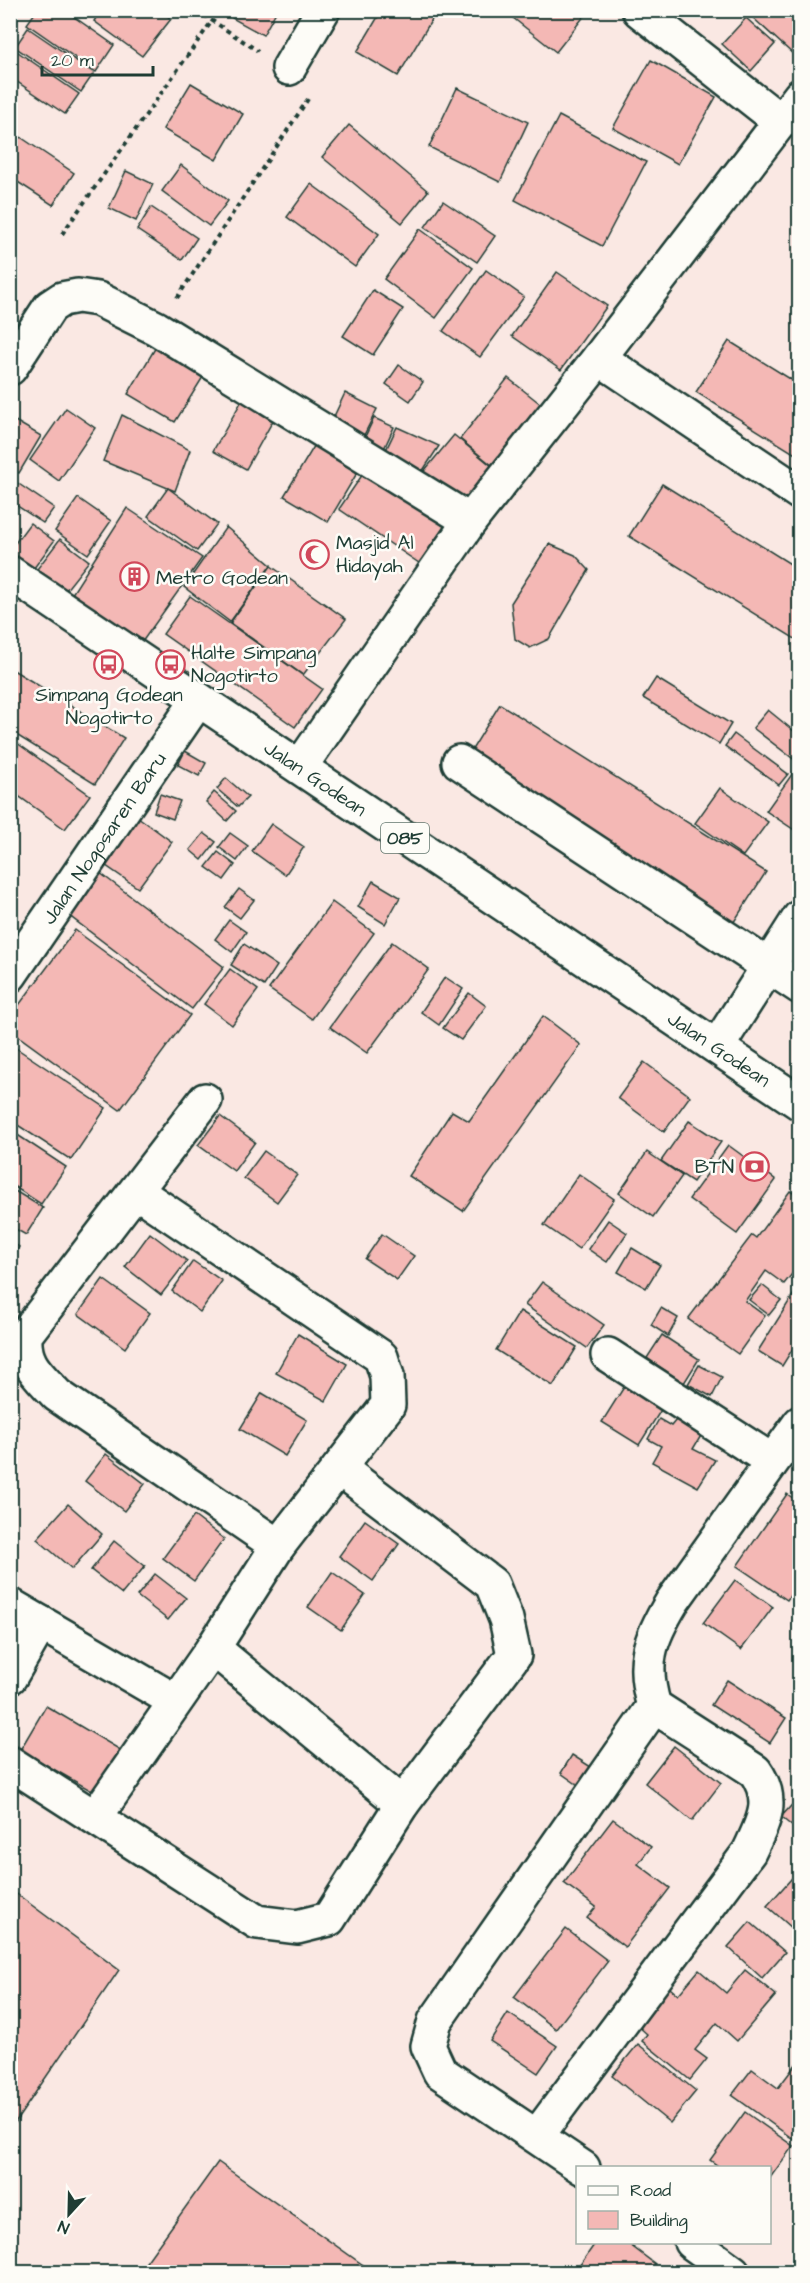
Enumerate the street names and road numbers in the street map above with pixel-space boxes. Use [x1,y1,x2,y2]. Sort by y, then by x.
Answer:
street label: Jalan Godean [258,734,372,823]
street label: Jalan Nogosaren Baru [36,747,173,930]
road number: 085 [381,823,429,853]
street label: Jalan Godean [662,1005,776,1094]

